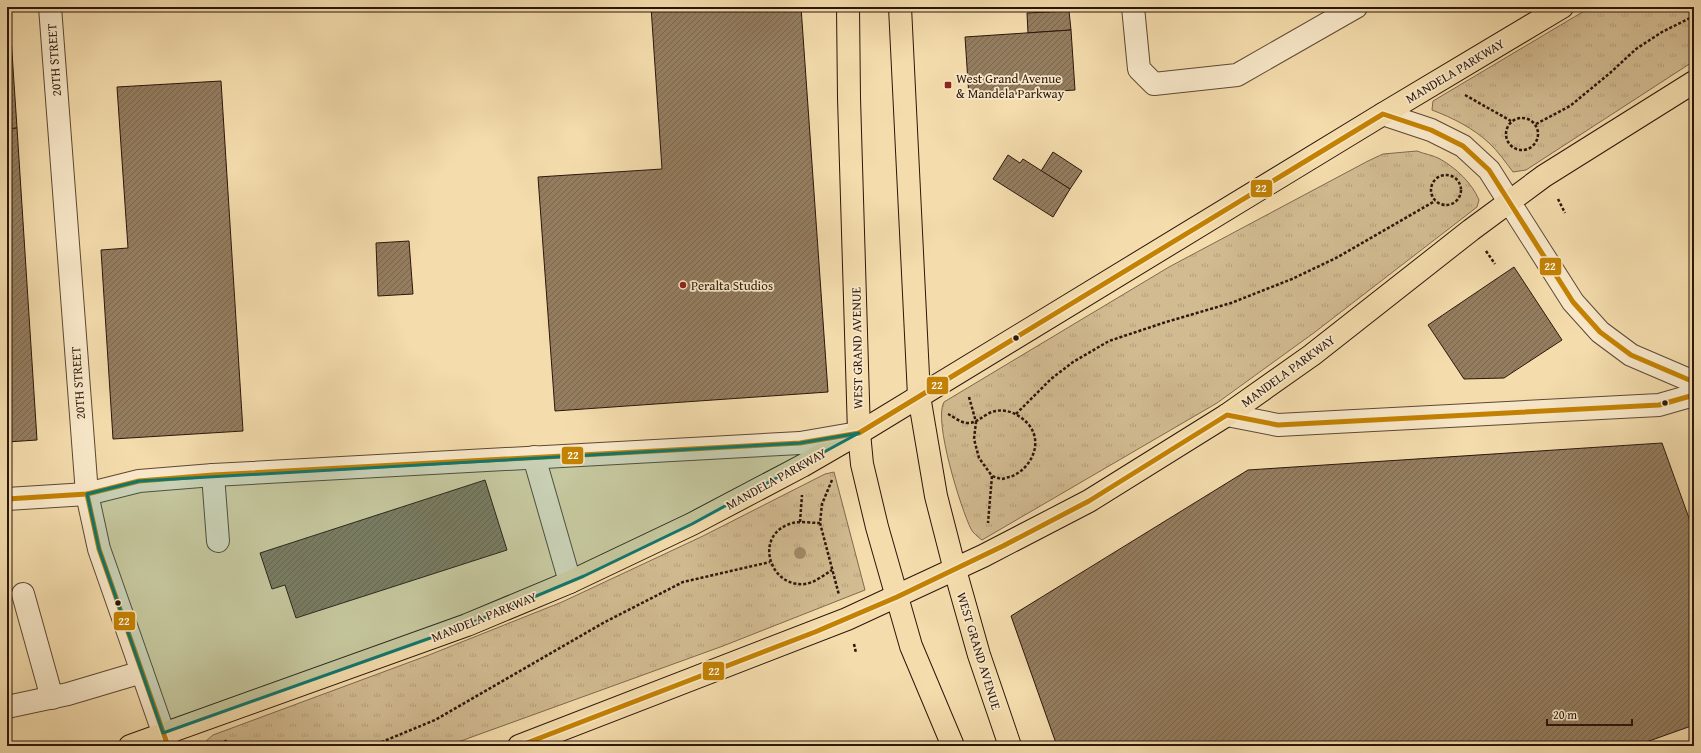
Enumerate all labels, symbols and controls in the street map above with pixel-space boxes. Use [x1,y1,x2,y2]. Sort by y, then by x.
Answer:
street label: 20TH STREET [42,22,66,97]
street label: MANDELA PARKWAY [1402,34,1508,108]
place label: West Grand Avenue & Mandela Parkway [956,69,1065,103]
marker: West Grand Avenue & Mandela Parkway [943,80,953,90]
line badge: 22 [1250,179,1273,198]
text: 22 [1255,180,1267,196]
line badge: 22 [1539,257,1562,276]
text: 22 [1544,258,1556,274]
place label: Peralta Studios [691,276,773,295]
marker: Peralta Studios [678,280,688,290]
street label: WEST GRAND AVENUE [846,286,868,409]
street label: MANDELA PARKWAY [1237,330,1339,412]
unlabelled marker [1011,333,1021,343]
street label: 20TH STREET [66,345,90,420]
line badge: 22 [926,376,949,395]
text: 22 [931,377,943,393]
unlabelled marker [1660,398,1670,408]
street label: MANDELA PARKWAY [722,443,830,515]
line badge: 22 [561,446,584,465]
text: 22 [567,447,579,463]
street label: MANDELA PARKWAY [428,587,540,647]
street label: WEST GRAND AVENUE [952,590,1006,713]
unlabelled marker [113,598,123,608]
line badge: 22 [113,611,136,631]
text: 22 [118,613,130,629]
line badge: 22 [702,661,725,681]
text: 22 [708,663,720,679]
scale bar [1547,701,1632,727]
text: 20 m [1553,706,1577,723]

